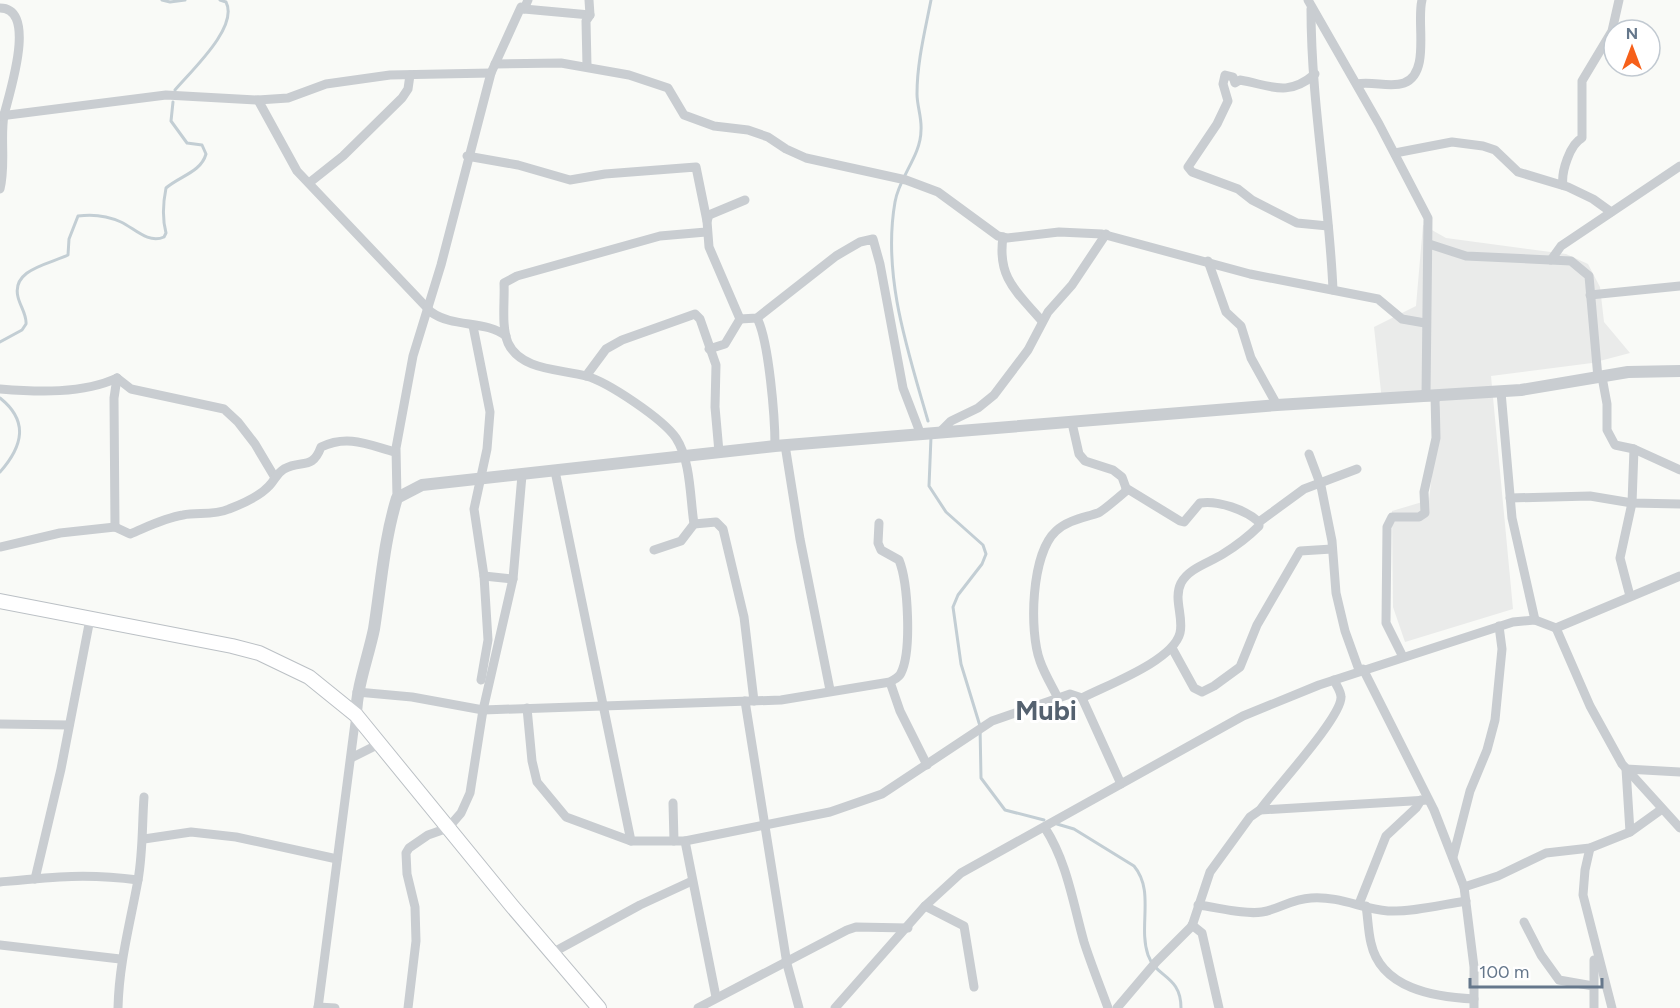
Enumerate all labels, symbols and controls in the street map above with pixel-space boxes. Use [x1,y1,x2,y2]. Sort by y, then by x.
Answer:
north arrow [1602,18,1662,78]
text: N [1626,24,1638,43]
district label: Mubi [1015,694,1077,727]
scale bar [1470,951,1602,989]
text: 100 m [1479,961,1529,983]

